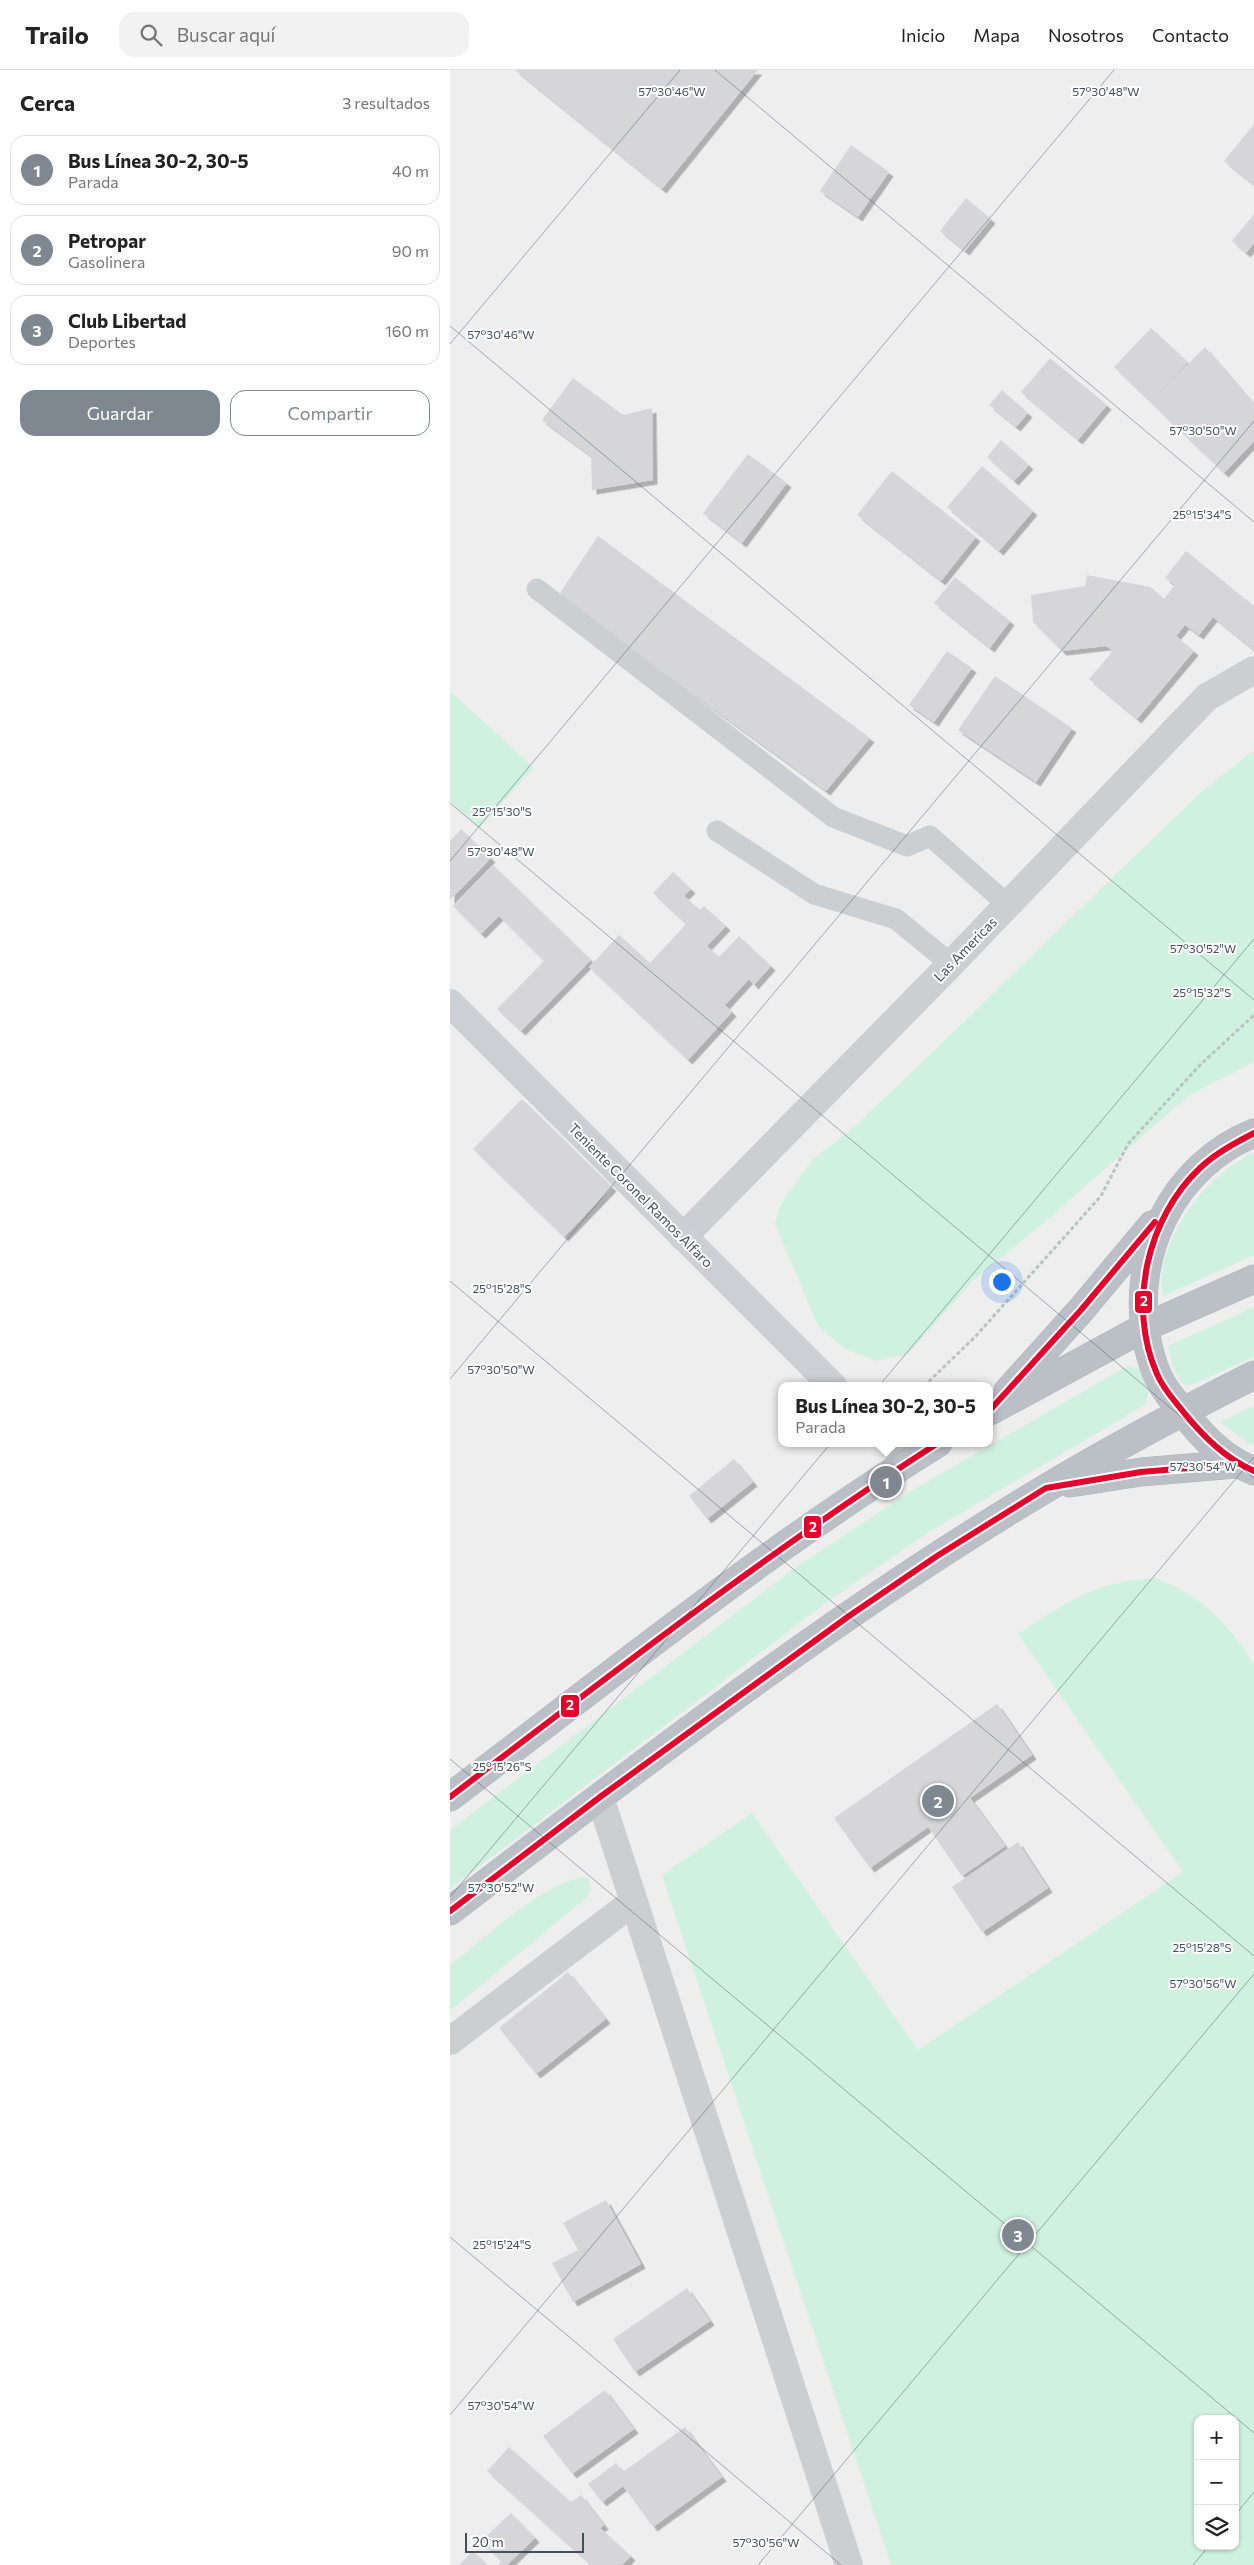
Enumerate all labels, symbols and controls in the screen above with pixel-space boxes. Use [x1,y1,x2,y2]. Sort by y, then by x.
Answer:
search box [119,12,469,57]
text: Trailo [25,20,89,49]
icon: search [137,21,165,49]
text: Buscar aquí [177,23,275,46]
text: Inicio [901,24,945,46]
text: Mapa [973,24,1020,46]
text: Nosotros [1048,24,1124,46]
text: Contacto [1152,24,1229,46]
text: 57°30'46"W [638,84,706,98]
text: 57°30'48"W [1072,84,1140,98]
text: Cerca [20,90,75,115]
text: 3 resultados [342,93,430,112]
text: Bus Línea 30-2, 30-5 [68,149,249,172]
text: 1 [33,161,41,180]
text: 40 m [392,161,429,180]
text: Parada [68,172,119,191]
text: Petropar [68,229,146,252]
text: 2 [32,241,42,260]
text: 90 m [392,241,429,260]
text: Gasolinera [68,252,145,271]
text: Club Libertad [68,309,186,332]
text: 3 [32,321,42,340]
text: 160 m [385,321,429,340]
text: 57°30'46"W [467,327,535,341]
text: Deportes [68,332,136,351]
button: Guardar [20,390,220,436]
button: Compartir [230,390,430,436]
text: 57°30'50"W [1169,423,1237,437]
text: 25°15'34"S [1172,507,1232,521]
text: 25°15'30"S [472,804,532,818]
text: 57°30'48"W [467,844,535,858]
street label: Las Americas [930,913,1000,985]
text: 57°30'52"W [1170,941,1236,955]
text: 25°15'32"S [1173,985,1231,999]
street label: Teniente Coronel Ramos Alfaro [565,1119,717,1271]
your location [989,1269,1015,1295]
text: 25°15'28"S [472,1281,532,1295]
line badge: 2 [1134,1290,1153,1314]
text: 2 [1140,1292,1148,1309]
text: 57°30'50"W [467,1362,535,1376]
popup [778,1382,993,1447]
text: Bus Línea 30-2, 30-5 [795,1394,976,1417]
text: Parada [795,1417,846,1436]
text: 57°30'54"W [1170,1459,1236,1473]
pin: 1 [870,1463,902,1501]
line badge: 2 [803,1515,822,1539]
text: 2 [809,1518,817,1535]
line badge: 2 [560,1694,580,1718]
text: 2 [566,1696,574,1713]
text: 25°15'26"S [472,1759,532,1773]
pin: 2 [922,1782,954,1820]
text: 57°30'52"W [468,1880,534,1894]
text: 25°15'28"S [1172,1940,1232,1954]
text: 57°30'56"W [1170,1976,1236,1990]
pin: 3 [1002,2216,1034,2254]
text: 25°15'24"S [473,2237,531,2251]
text: 57°30'54"W [468,2398,534,2412]
map controls [1194,2415,1239,2550]
button: + [1194,2415,1239,2460]
button: − [1194,2460,1239,2505]
button: layers [1194,2505,1239,2550]
scale bar [465,2530,584,2553]
text: 20 m [472,2533,504,2550]
text: 57°30'56"W [733,2535,799,2549]

